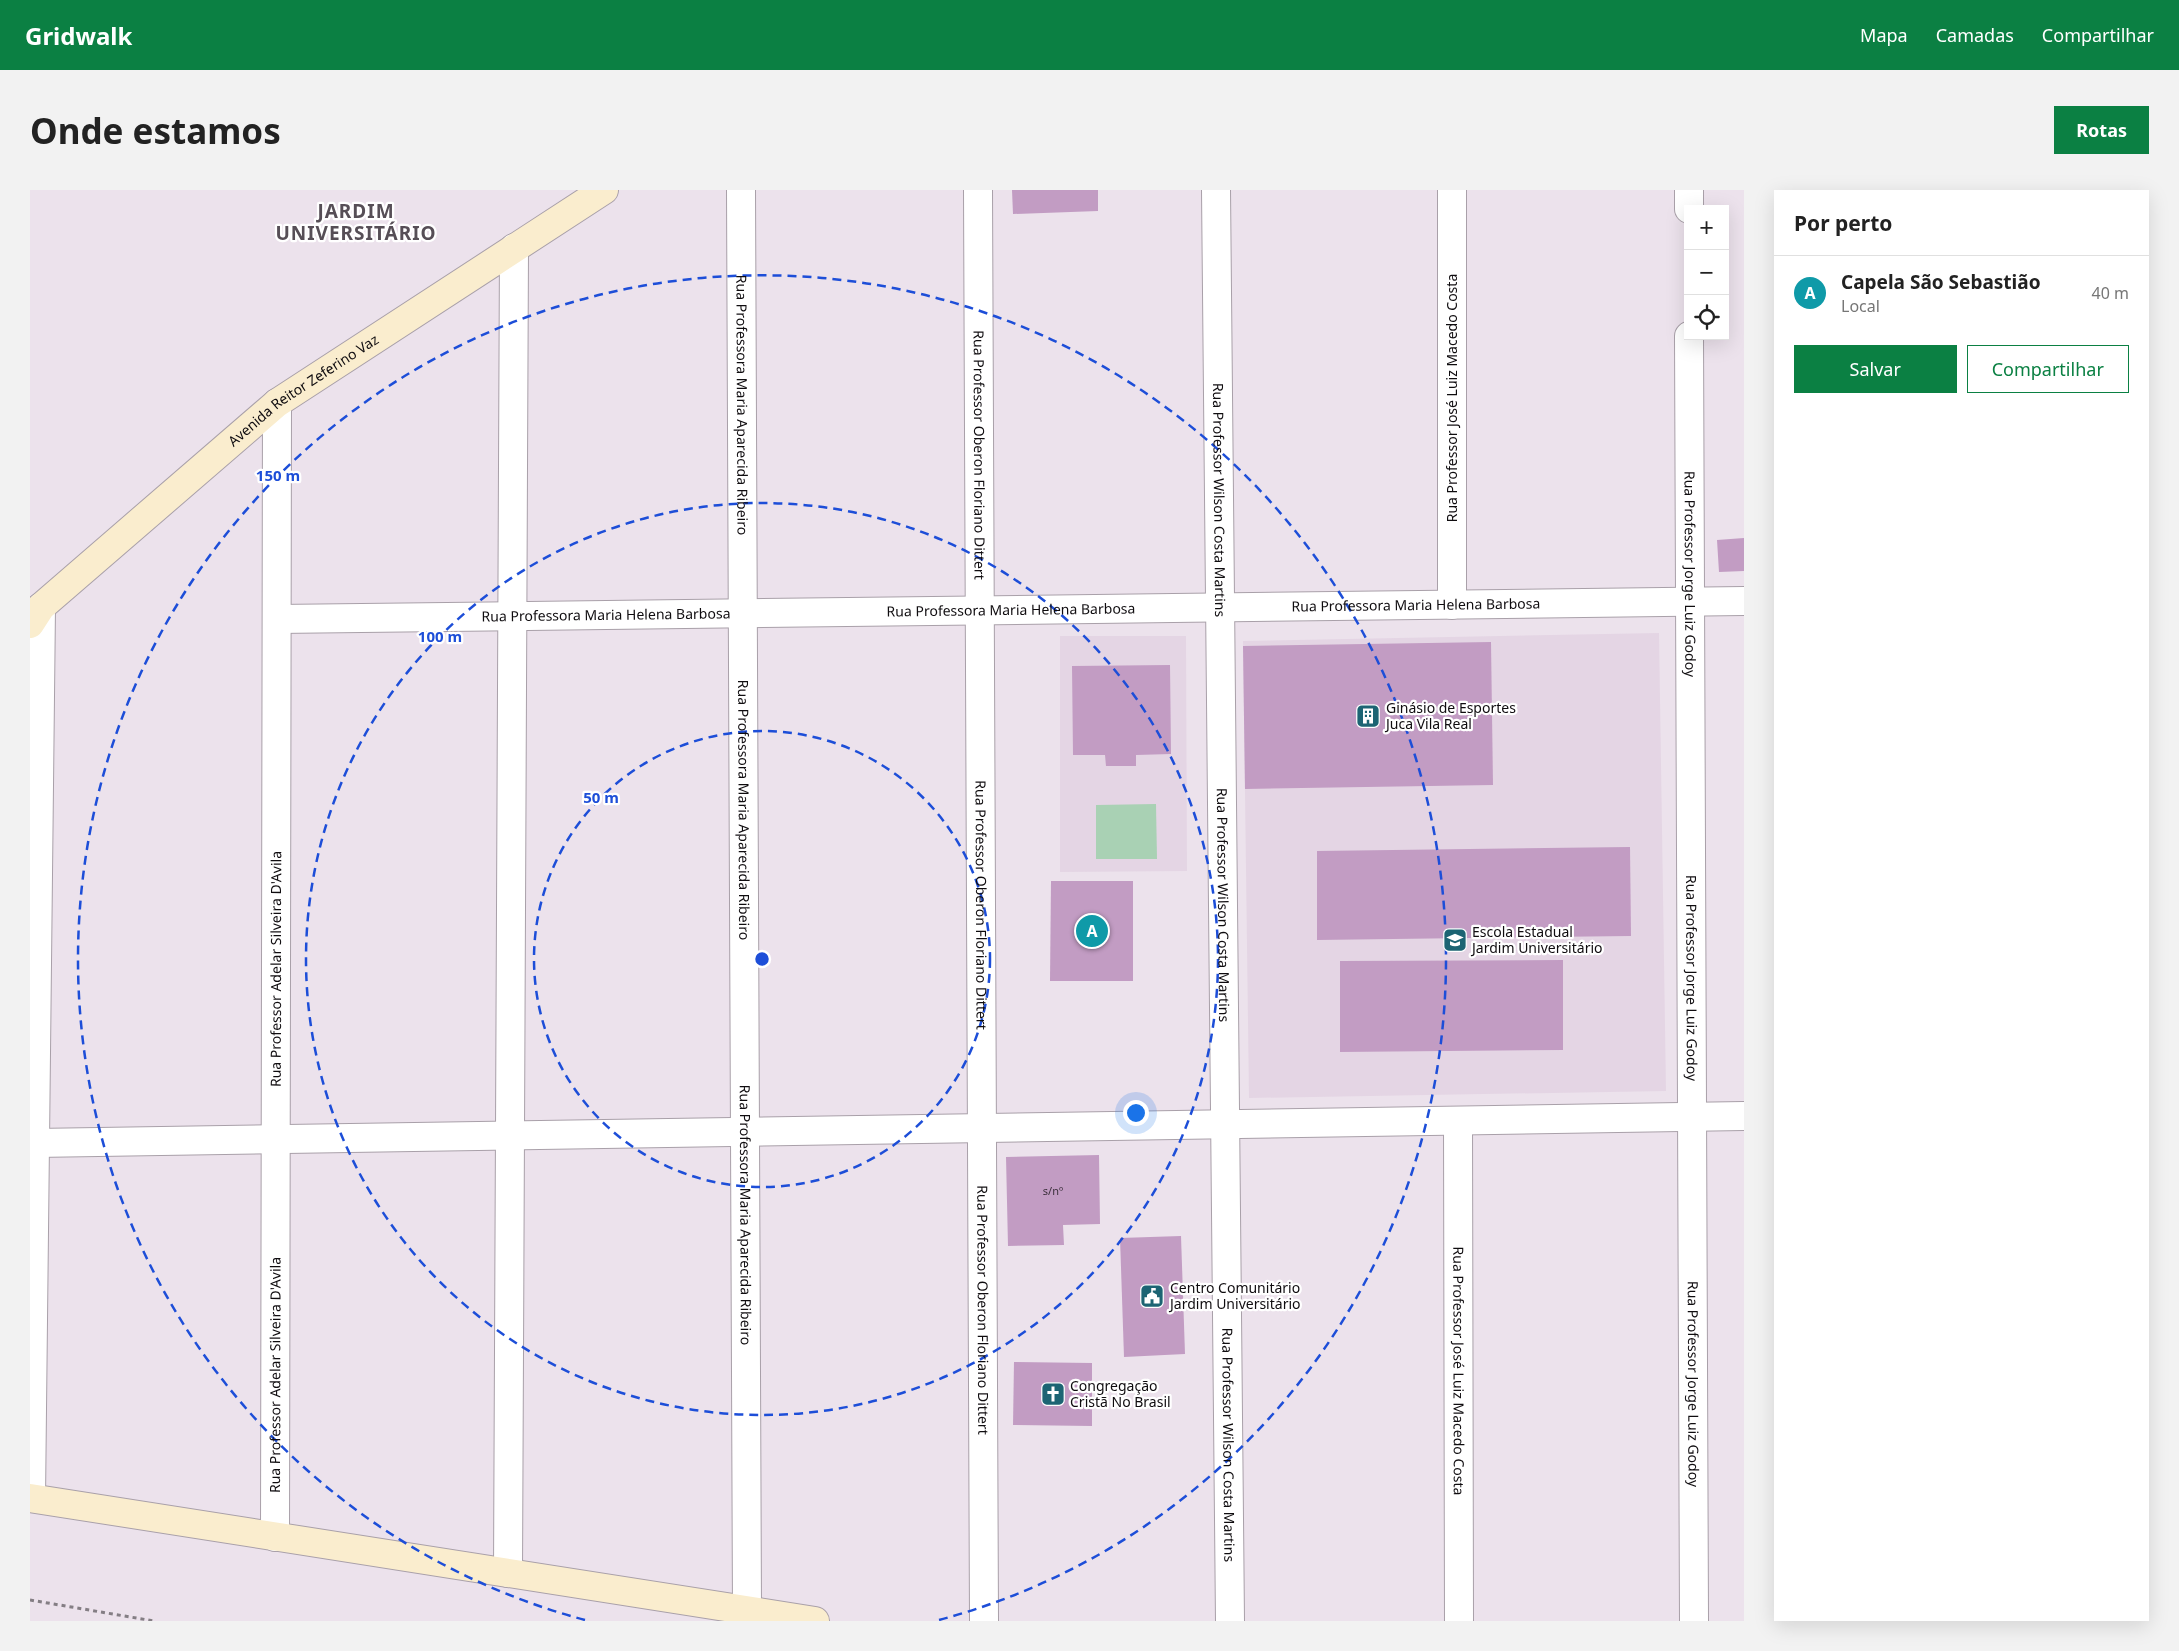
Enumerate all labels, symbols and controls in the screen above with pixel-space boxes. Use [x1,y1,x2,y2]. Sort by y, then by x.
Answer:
text: Gridwalk [25,19,132,52]
text: Mapa [1860,23,1908,47]
text: Camadas [1936,23,2014,47]
text: Compartilhar [2042,23,2154,47]
button: Rotas [2054,106,2149,154]
text: Onde estamos [30,107,281,154]
district label: JARDIM UNIVERSITÁRIO [275,198,437,246]
map controls [1684,205,1729,340]
button: + [1684,205,1729,250]
text: Por perto [1794,209,1892,237]
button: − [1684,250,1729,295]
text: Capela São Sebastião [1841,269,2041,295]
street label: Rua Professor José Luiz Macedo Costa [1442,274,1461,522]
street label: Rua Professora Maria Aparecida Ribeiro [732,275,752,535]
text: A [1804,282,1816,304]
text: 40 m [2092,282,2129,304]
button: locate [1684,295,1729,340]
text: Local [1841,295,1880,317]
street label: Avenida Reitor Zeferino Vaz [224,329,382,450]
street label: Rua Professor Oberon Floriano Dittert [970,330,990,580]
button: Salvar [1794,345,1957,393]
button: Compartilhar [1967,345,2129,393]
street label: Rua Professor Wilson Costa Martins [1209,383,1230,617]
text: 150 m [256,465,300,485]
street label: Rua Professor Jorge Luiz Godoy [1681,471,1700,678]
street label: Rua Professora Maria Helena Barbosa [1291,593,1540,616]
street label: Rua Professora Maria Helena Barbosa [886,598,1136,621]
street label: Rua Professora Maria Helena Barbosa [481,603,731,625]
text: 100 m [418,626,462,646]
street label: Rua Professora Maria Aparecida Ribeiro [734,680,754,940]
place label: Ginásio de Esportes Juca Vila Real [1384,698,1516,733]
building icon: Ginásio de Esportes Juca Vila Real [1355,703,1381,729]
street label: Rua Professor Oberon Floriano Dittert [971,780,992,1030]
text: 50 m [583,787,619,807]
street label: Rua Professor Wilson Costa Martins [1213,788,1234,1022]
street label: Rua Professor Adelar Silveira D'Avila [266,851,285,1087]
street label: Rua Professor Jorge Luiz Godoy [1682,875,1702,1082]
pin: A [1076,912,1108,950]
place label: Escola Estadual Jardim Universitário [1470,922,1603,957]
school or university icon: Escola Estadual Jardim Universitário [1442,927,1468,953]
centre of rings [753,950,771,968]
street label: Rua Professora Maria Aparecida Ribeiro [736,1085,756,1345]
your location [1123,1100,1149,1126]
house number: s/nº [1043,1183,1063,1198]
street label: Rua Professor Oberon Floriano Dittert [973,1185,993,1435]
street label: Rua Professor José Luiz Macedo Costa [1449,1247,1469,1495]
street label: Rua Professor Adelar Silveira D'Avila [265,1257,284,1493]
place label: Centro Comunitário Jardim Universitário [1168,1278,1301,1313]
street label: Rua Professor Jorge Luiz Godoy [1684,1281,1703,1488]
public building icon: Centro Comunitário Jardim Universitário [1139,1283,1165,1309]
street label: Rua Professor Wilson Costa Martins [1218,1328,1239,1562]
place label: Congregação Cristã No Brasil [1070,1376,1171,1411]
church icon: Congregação Cristã No Brasil [1040,1381,1066,1407]

